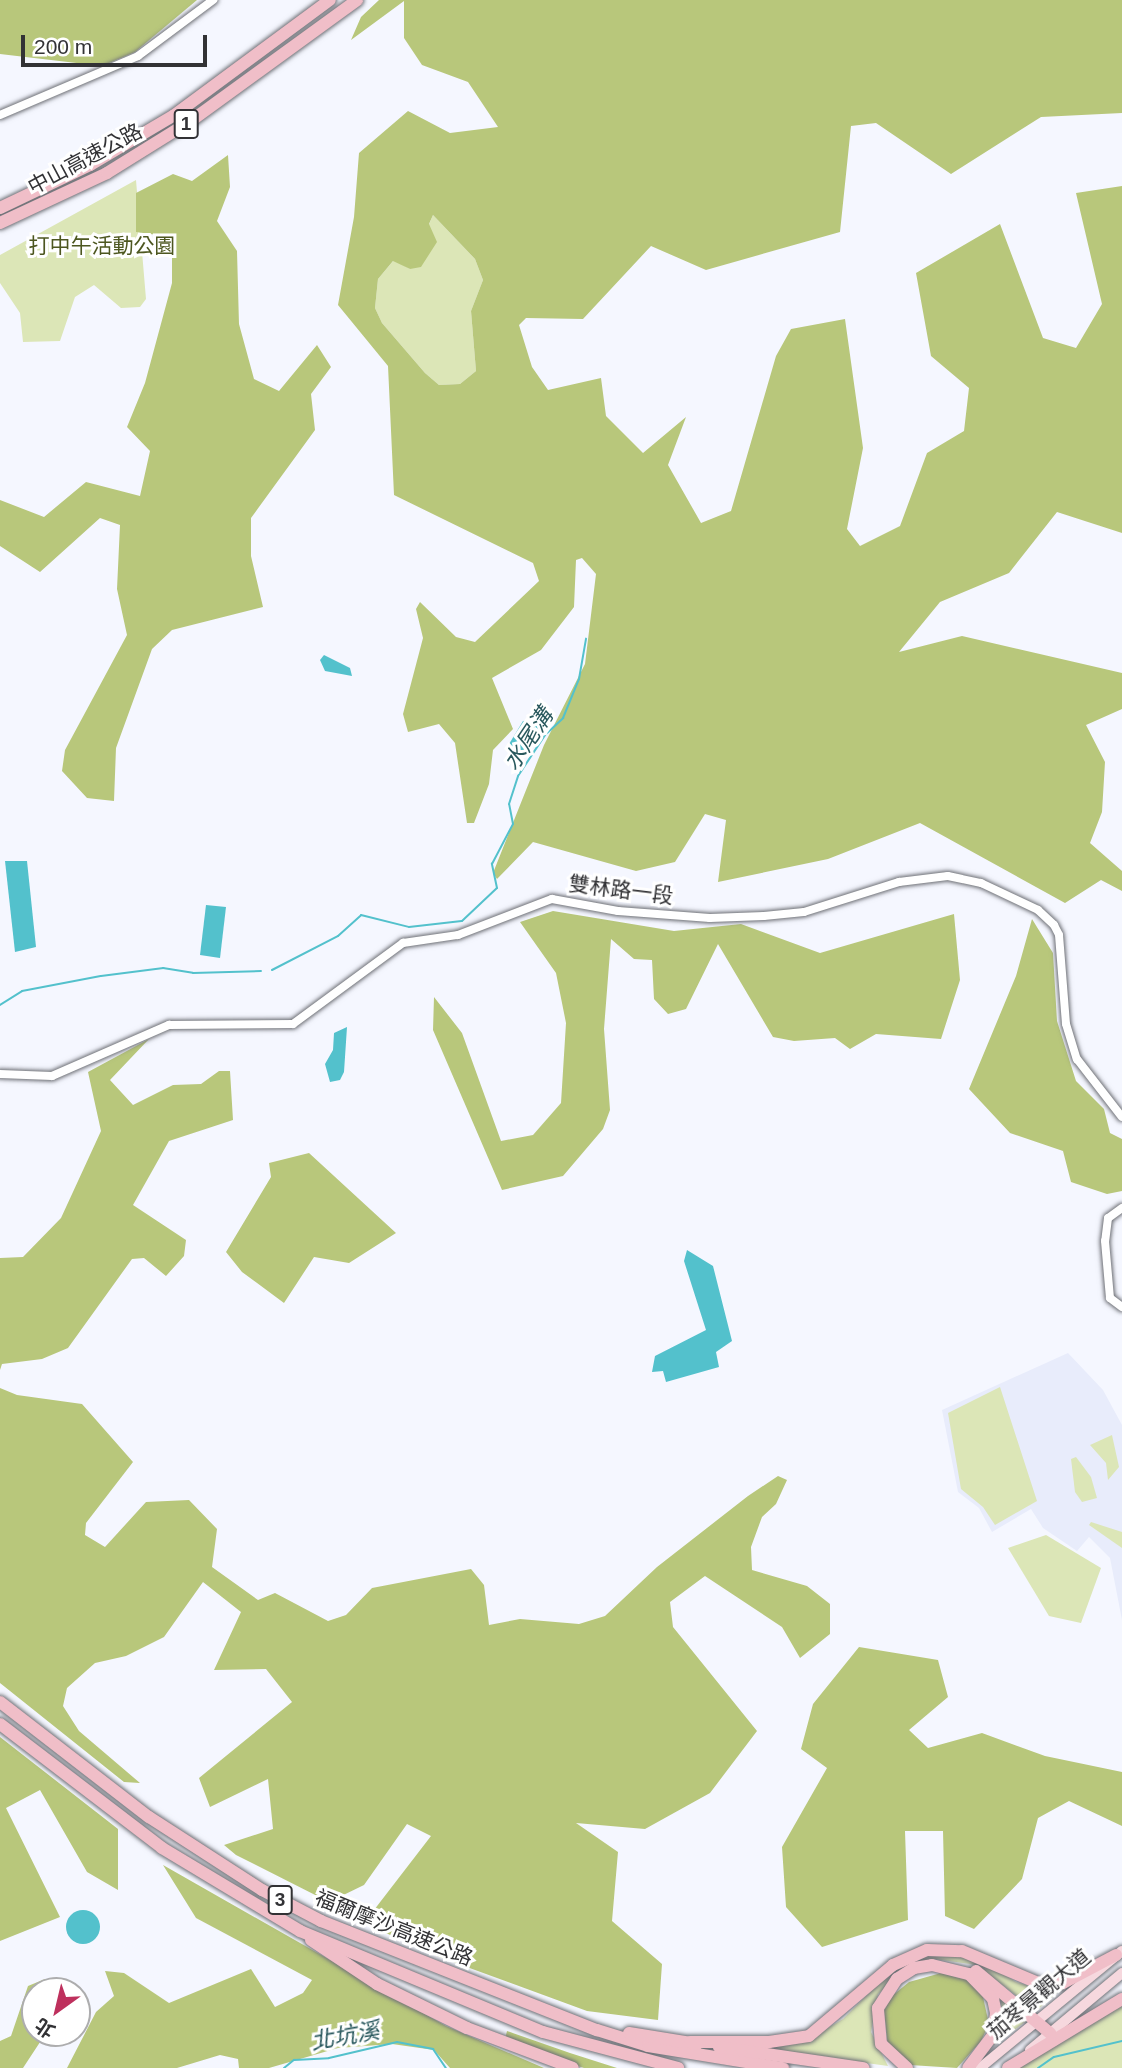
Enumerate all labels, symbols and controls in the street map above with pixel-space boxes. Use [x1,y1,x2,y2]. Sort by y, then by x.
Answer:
scale bar [24,21,210,65]
text: 200 m [34,35,92,58]
road number: 1 [172,108,200,140]
street label: 中山高速公路 [23,118,147,200]
park label: 打中午活動公園 [29,233,175,259]
water label: 水尾溝 [497,703,559,775]
street label: 雙林路一段 [567,871,675,909]
road number: 3 [266,1884,294,1916]
street label: 福爾摩沙高速公路 [311,1885,477,1971]
street label: 茄苳景觀大道 [983,1944,1095,2044]
north arrow [21,1977,91,2047]
text: 北 [31,2014,59,2042]
water label: 北坑溪 [309,2016,381,2056]

